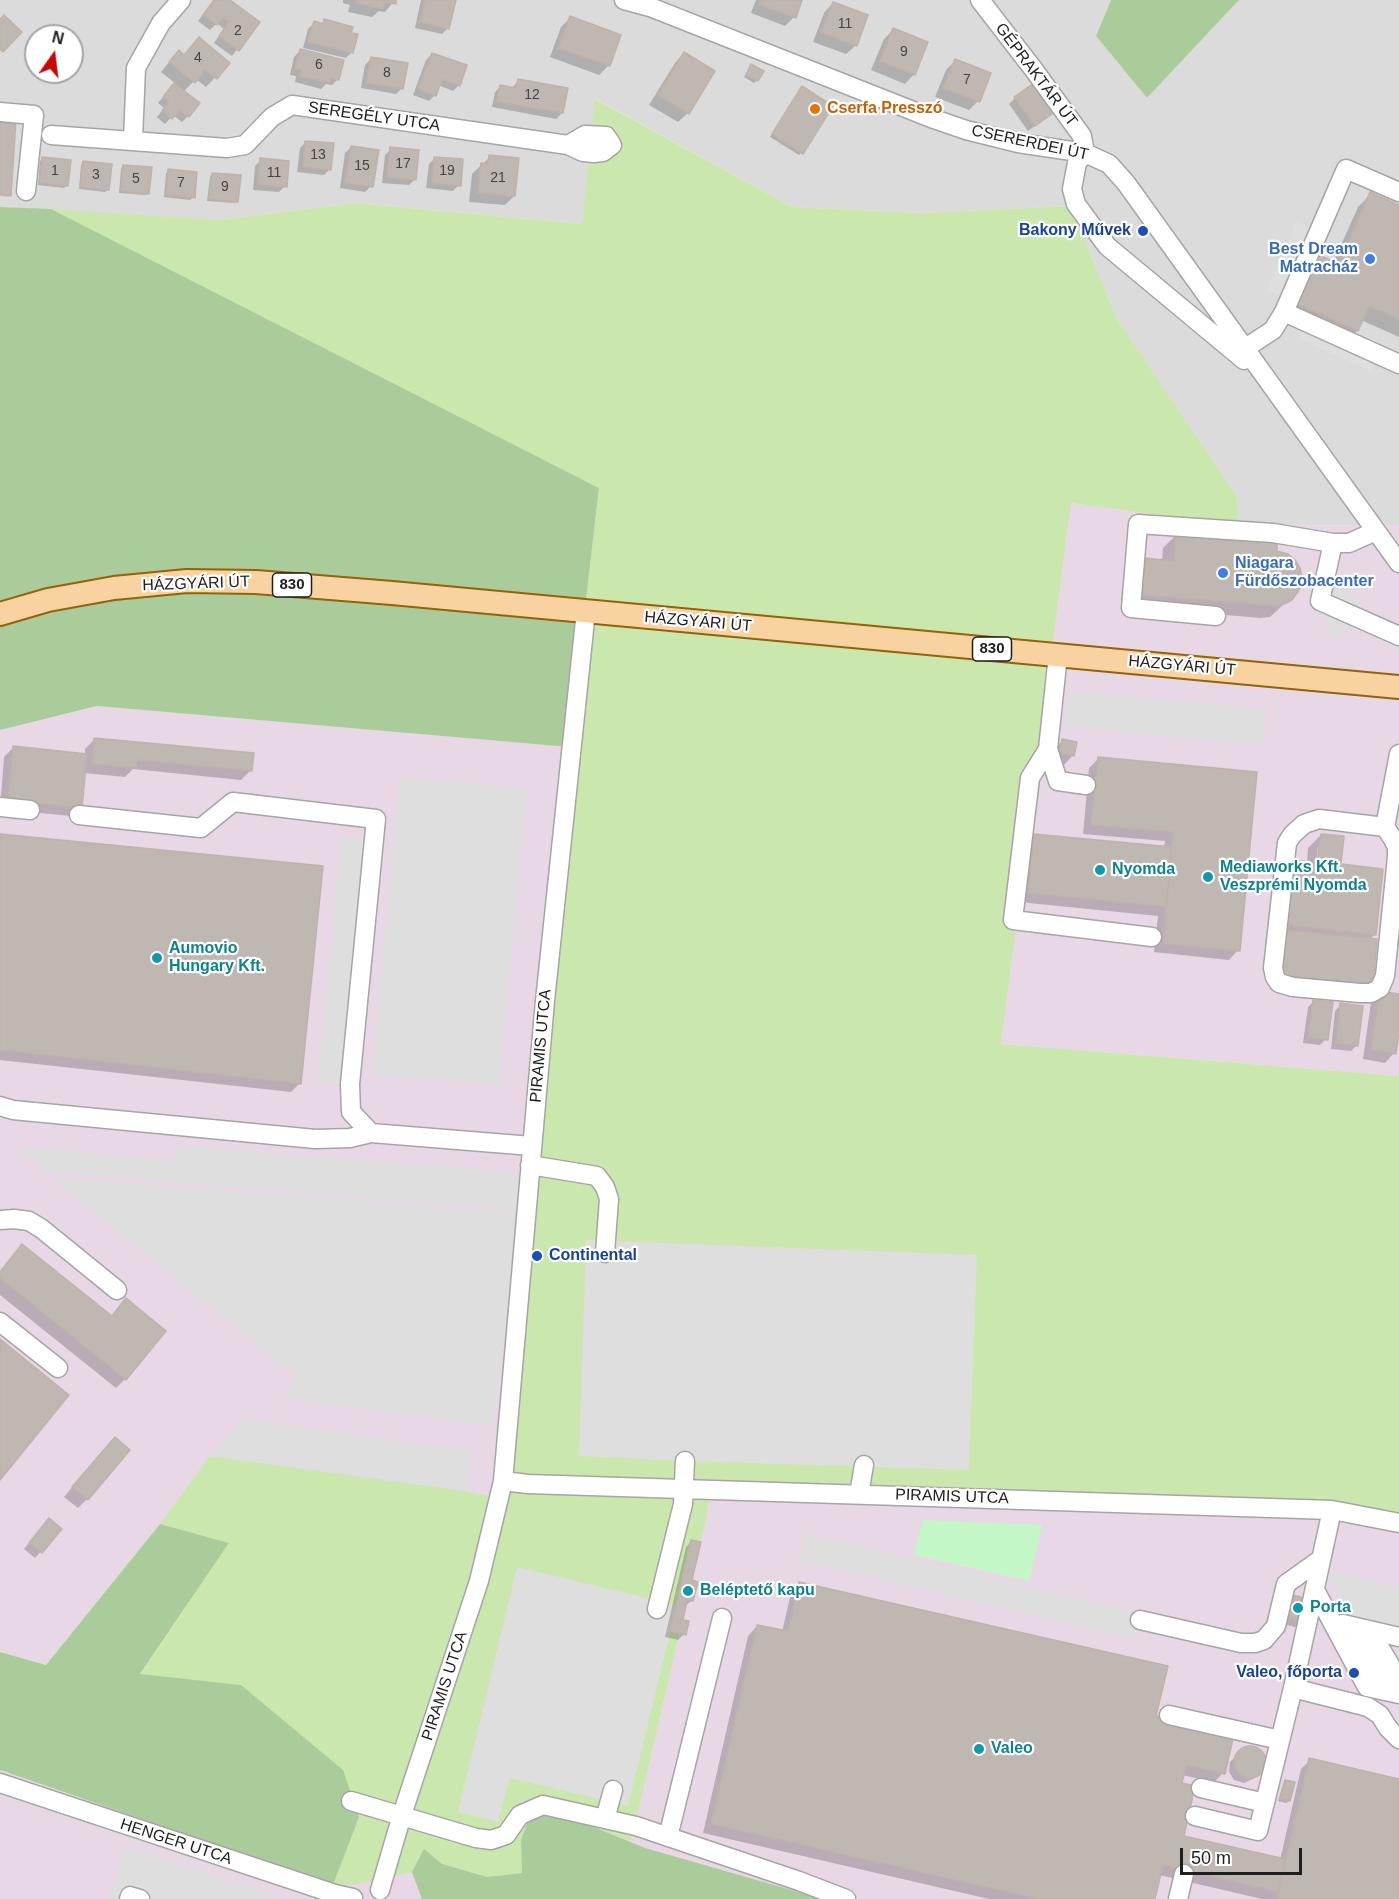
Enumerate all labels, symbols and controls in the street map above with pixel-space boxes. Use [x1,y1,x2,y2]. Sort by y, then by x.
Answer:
house number: 11 [838,16,852,32]
street label: GÉPRAKTÁR ÚT [991,20,1081,130]
house number: 2 [234,23,242,39]
north arrow [24,24,84,84]
text: N [50,28,66,48]
house number: 9 [900,44,908,60]
house number: 4 [194,50,202,66]
house number: 6 [315,57,323,73]
house number: 8 [383,65,391,81]
house number: 7 [963,72,971,88]
house number: 12 [524,87,540,103]
street label: SEREGÉLY UTCA [307,98,441,136]
place label: Cserfa Presszó [827,99,943,119]
marker: Cserfa Presszó [808,102,822,116]
street label: CSERERDEI ÚT [970,121,1090,165]
house number: 13 [310,147,326,163]
house number: 17 [395,156,411,172]
house number: 15 [354,158,370,174]
house number: 1 [51,163,59,179]
house number: 19 [439,163,455,179]
house number: 11 [267,165,281,181]
house number: 3 [92,167,100,183]
house number: 21 [490,170,506,186]
house number: 5 [132,171,140,187]
house number: 7 [177,175,185,191]
house number: 9 [221,179,229,195]
place label: Bakony Művek [1019,221,1131,241]
marker: Bakony Művek [1136,224,1150,238]
place label: Best Dream Matracház [1269,240,1358,278]
marker: Best Dream Matracház [1363,252,1377,266]
place label: Niagara Fürdőszobacenter [1235,554,1374,592]
marker: Niagara Fürdőszobacenter [1216,566,1230,580]
street label: HÁZGYÁRI ÚT [142,573,250,595]
road number: 830 [272,573,312,597]
street label: HÁZGYÁRI ÚT [644,608,752,636]
road number: 830 [972,637,1012,661]
street label: HÁZGYÁRI ÚT [1128,652,1236,680]
place label: Mediaworks Kft. Veszprémi Nyomda [1220,858,1367,896]
place label: Nyomda [1112,860,1175,880]
marker: Nyomda [1093,863,1107,877]
marker: Mediaworks Kft. Veszprémi Nyomda [1201,870,1215,884]
place label: Aumovio Hungary Kft. [169,939,265,977]
marker: Aumovio Hungary Kft. [150,951,164,965]
street label: PIRAMIS UTCA [526,988,556,1104]
place label: Continental [549,1246,637,1266]
marker: Continental [530,1249,544,1263]
street label: PIRAMIS UTCA [895,1485,1009,1509]
place label: Beléptető kapu [700,1581,815,1601]
marker: Beléptető kapu [681,1584,695,1598]
place label: Porta [1310,1598,1351,1618]
marker: Porta [1291,1601,1305,1615]
street label: PIRAMIS UTCA [418,1629,472,1743]
place label: Valeo, főporta [1236,1663,1342,1683]
marker: Valeo, főporta [1347,1666,1361,1680]
place label: Valeo [991,1739,1033,1759]
marker: Valeo [972,1742,986,1756]
street label: HENGER UTCA [118,1815,234,1869]
scale bar [1183,1836,1304,1874]
text: 50 m [1191,1848,1231,1868]

